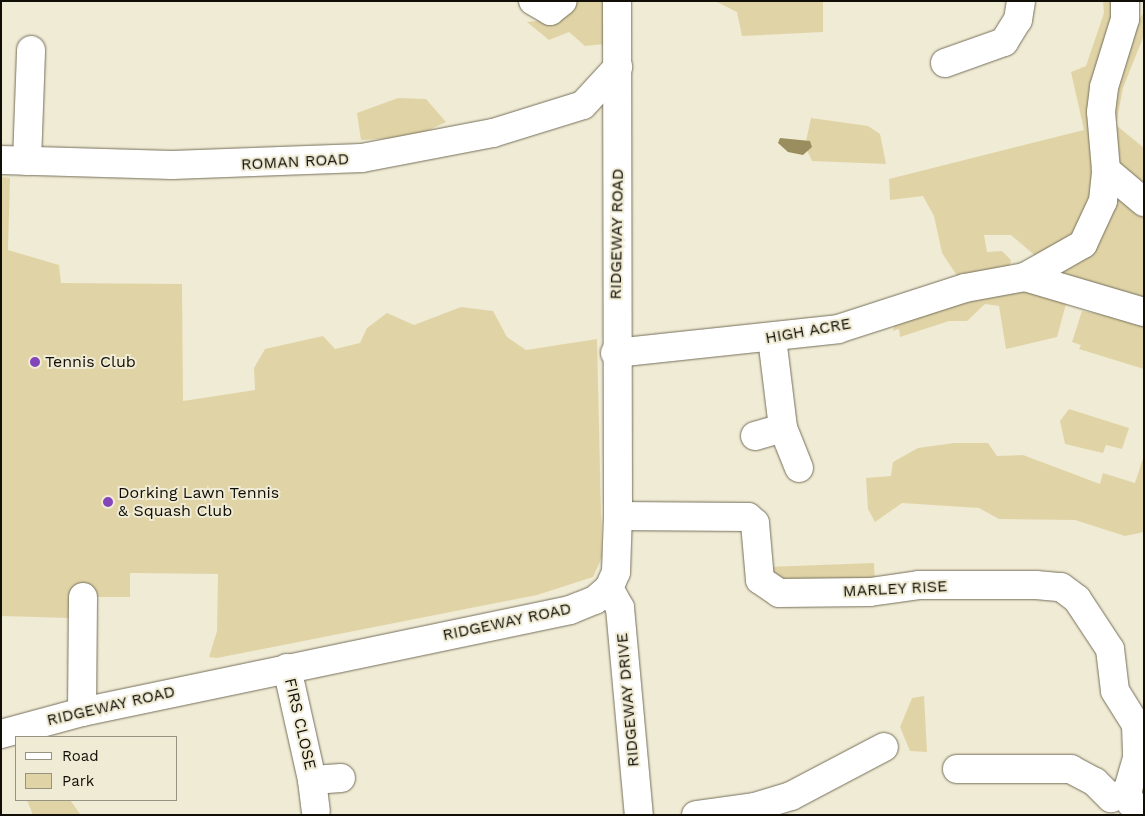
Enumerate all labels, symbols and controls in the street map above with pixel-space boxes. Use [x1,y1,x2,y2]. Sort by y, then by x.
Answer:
street label: ROMAN ROAD [240,150,350,174]
street label: RIDGEWAY ROAD [606,168,628,300]
street label: HIGH ACRE [763,314,853,348]
place label: Tennis Club [45,352,136,372]
marker: Tennis Club [29,356,41,368]
place label: Dorking Lawn Tennis & Squash Club [118,483,280,521]
marker: Dorking Lawn Tennis & Squash Club [102,496,114,508]
street label: MARLEY RISE [842,577,948,601]
street label: RIDGEWAY ROAD [441,599,573,645]
street label: RIDGEWAY DRIVE [613,632,643,768]
street label: FIRS CLOSE [280,676,320,772]
street label: RIDGEWAY ROAD [45,682,177,730]
legend [15,736,178,801]
text: Road [62,747,99,765]
text: Park [62,772,94,790]

